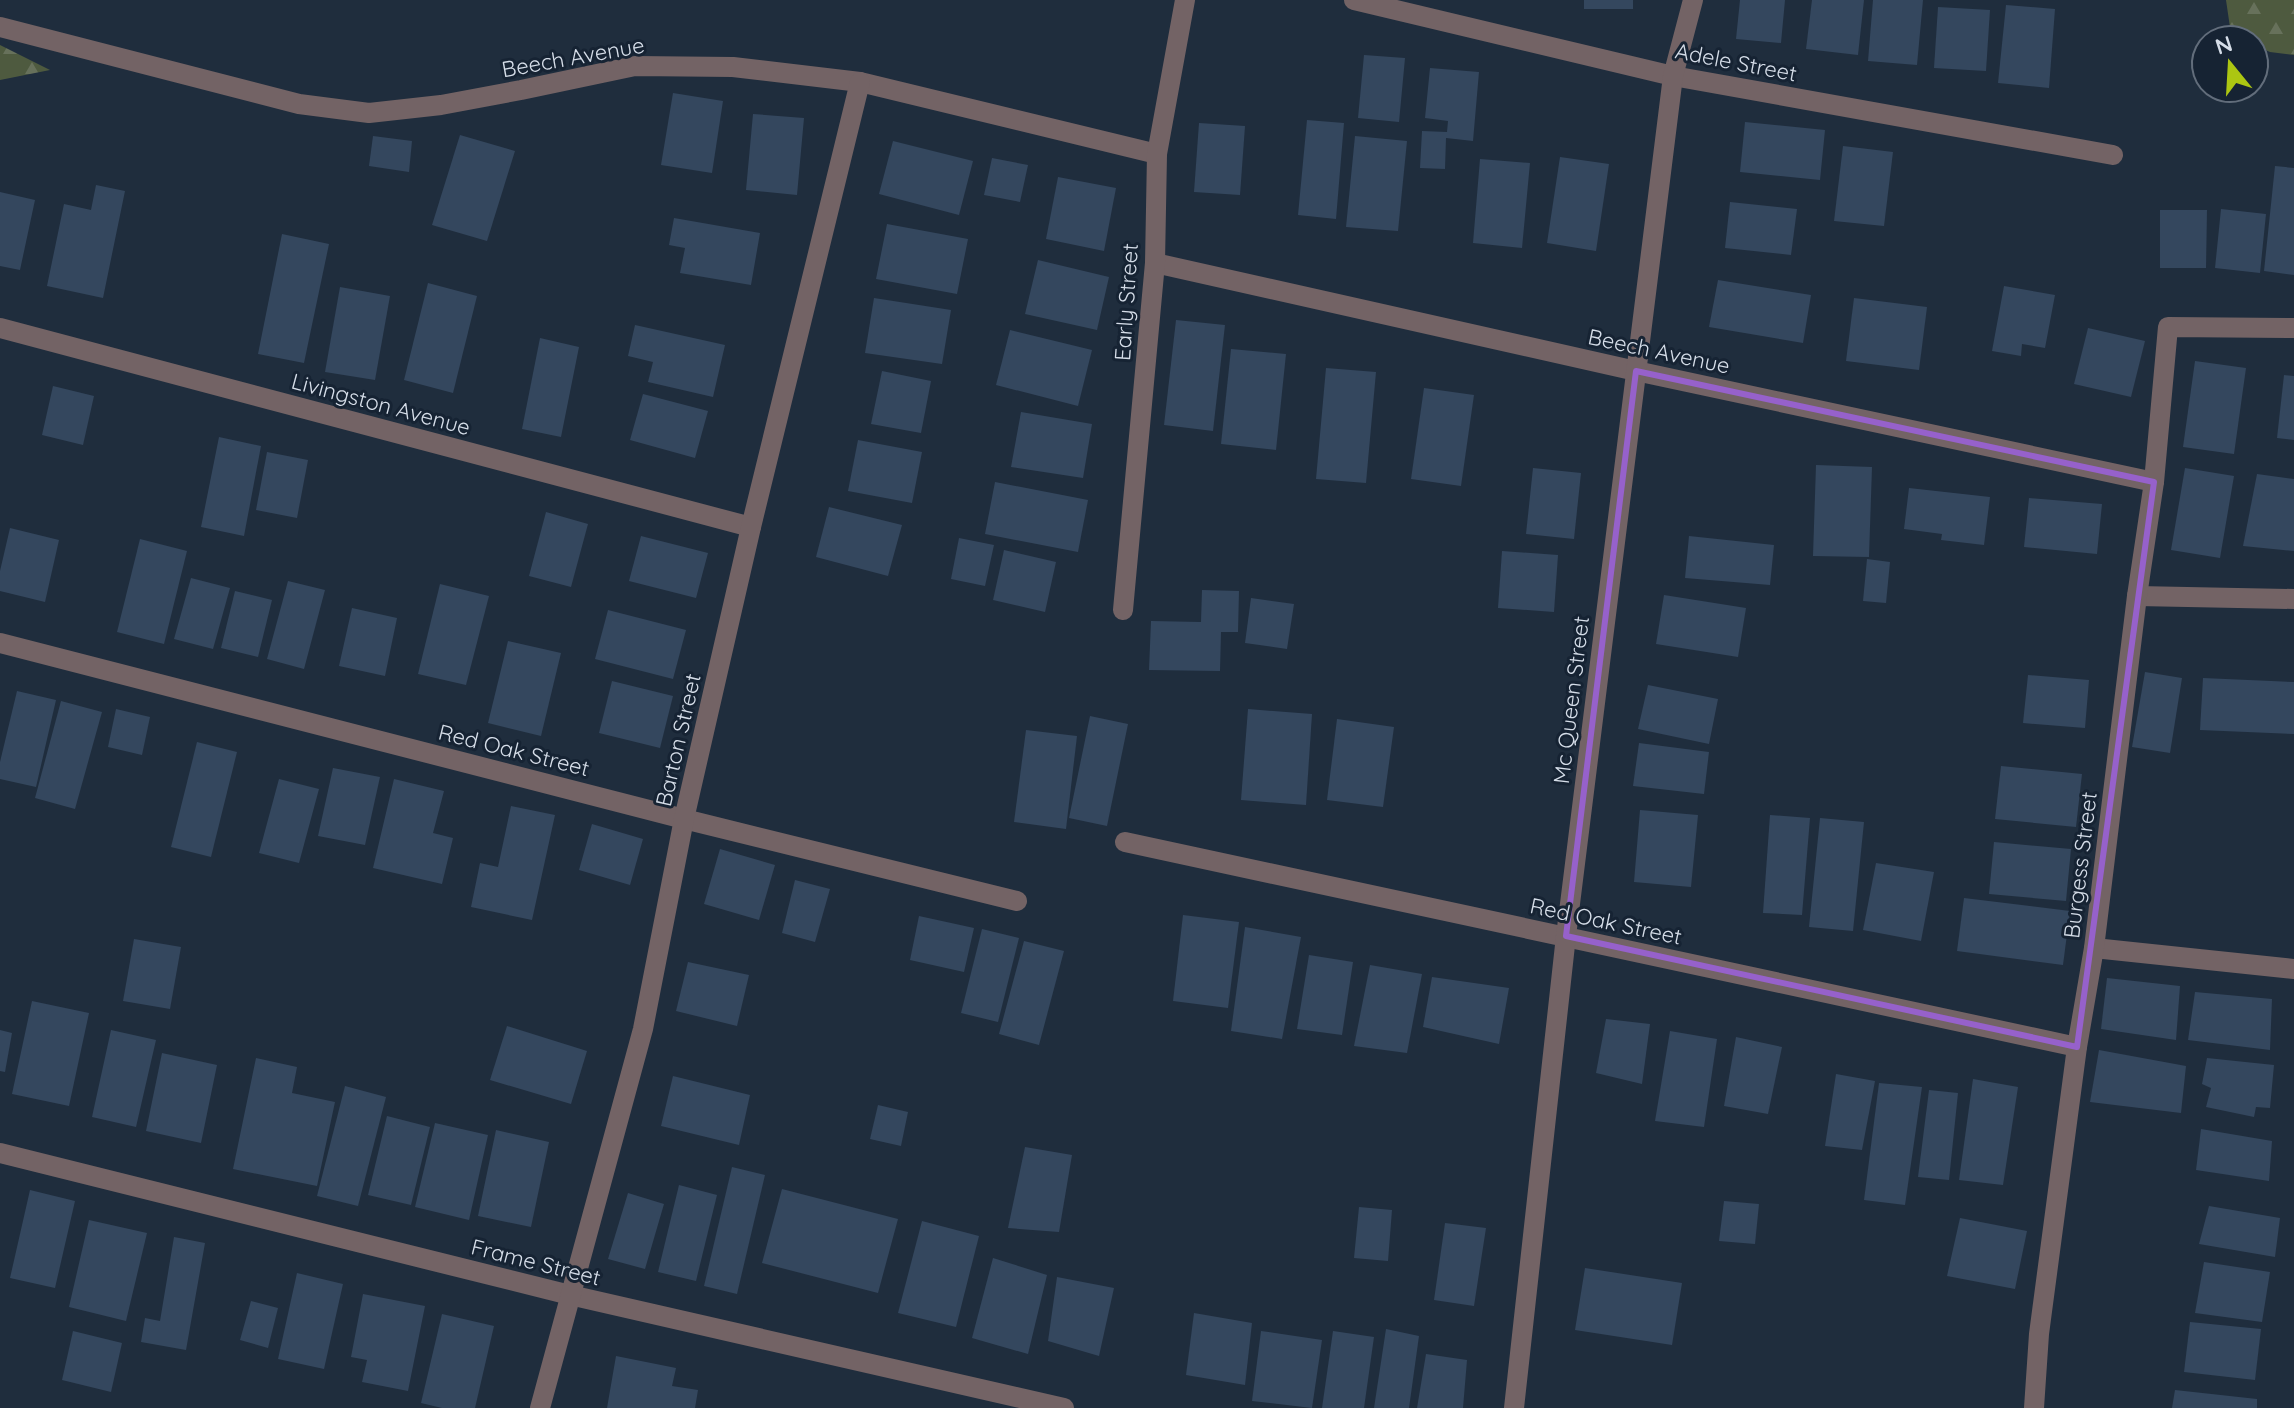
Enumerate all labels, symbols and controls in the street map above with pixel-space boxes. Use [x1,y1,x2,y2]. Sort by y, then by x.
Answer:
north arrow [2190,24,2270,104]
text: N [2212,29,2236,61]
street label: Beech Avenue [500,31,646,83]
street label: Adele Street [1673,36,1799,88]
street label: Early Street [1108,242,1144,362]
street label: Beech Avenue [1586,322,1732,380]
street label: Livingston Avenue [289,367,473,441]
street label: Mc Queen Street [1547,614,1595,786]
street label: Barton Street [649,671,707,809]
street label: Red Oak Street [436,718,592,782]
street label: Burgess Street [2057,790,2103,940]
street label: Red Oak Street [1528,891,1684,951]
street label: Frame Street [468,1232,604,1292]

